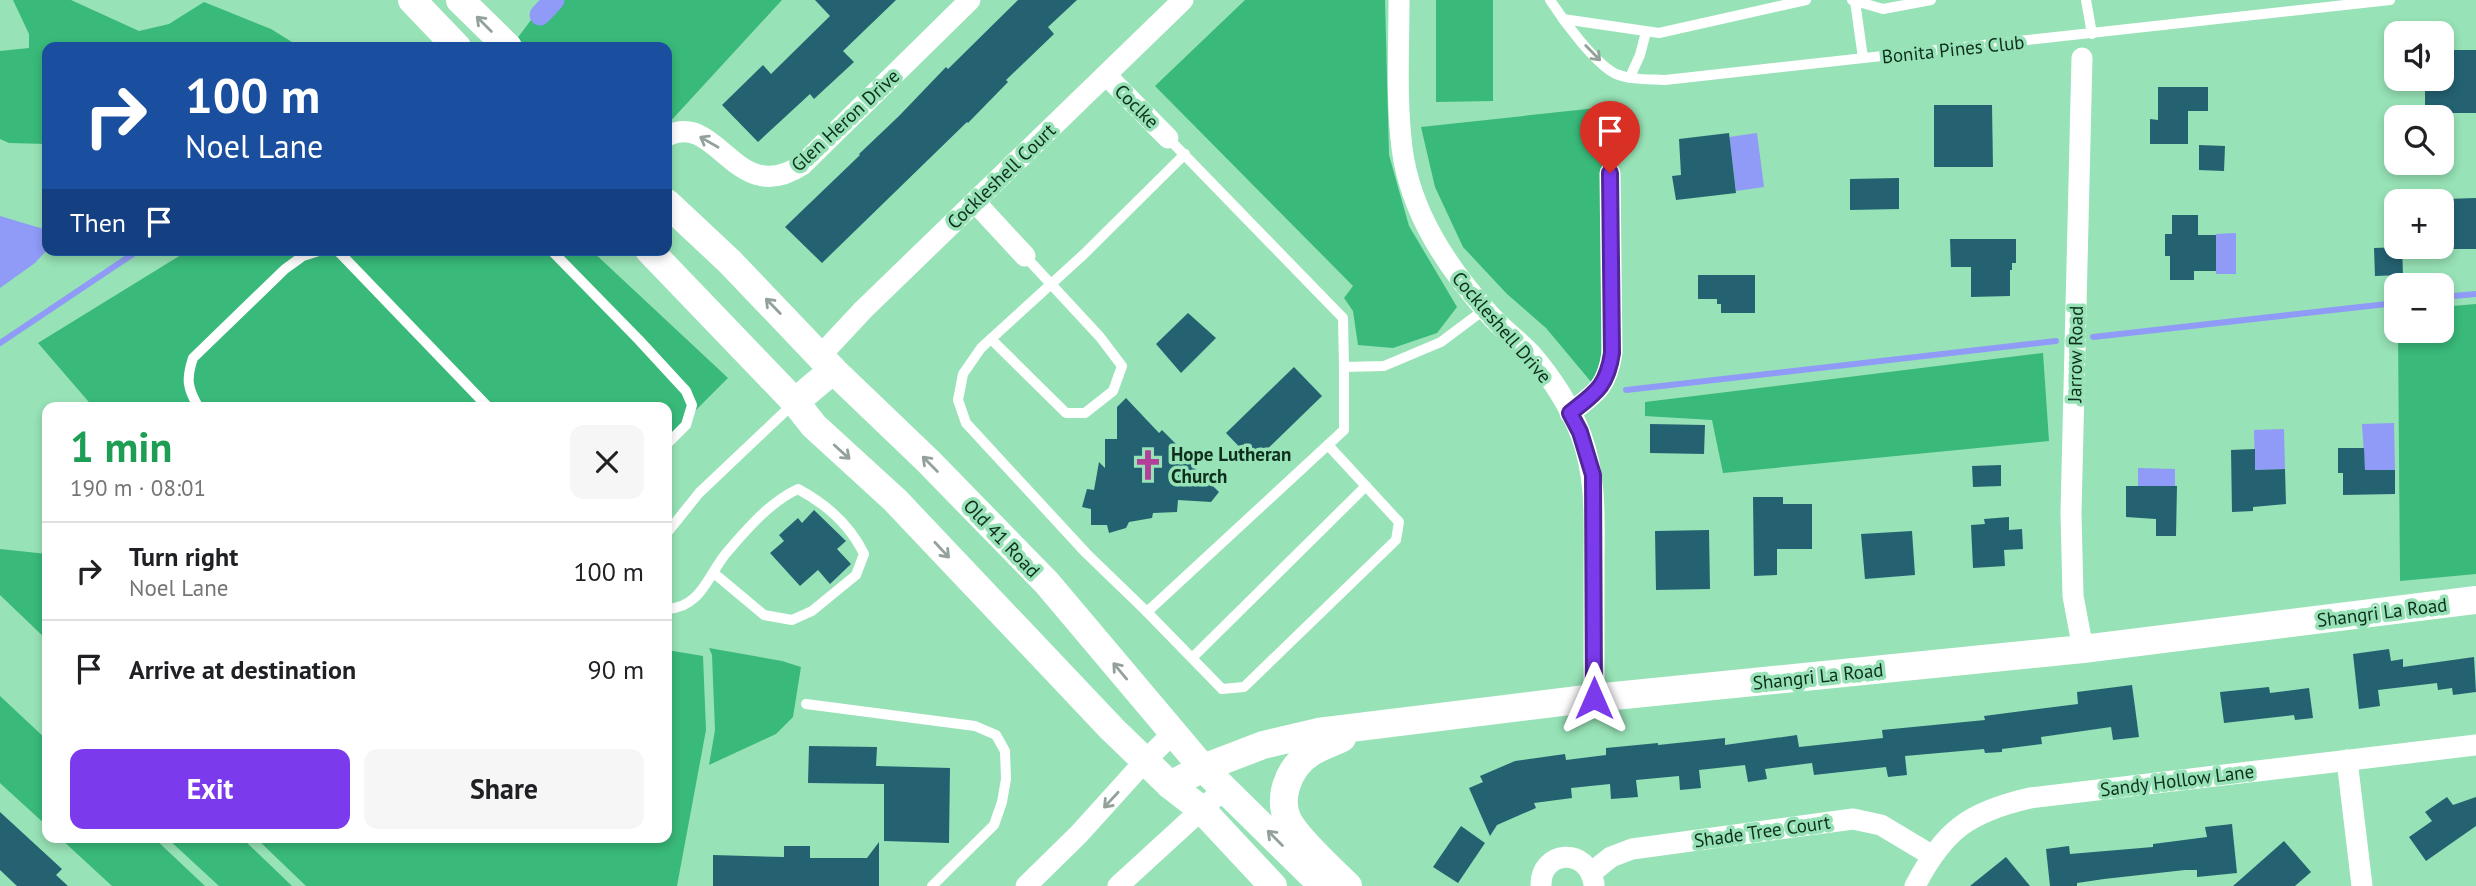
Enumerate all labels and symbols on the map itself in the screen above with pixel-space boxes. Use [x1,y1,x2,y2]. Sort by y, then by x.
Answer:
one-way arrow [476,15,493,32]
street label: Bonita Pines Club [1880,30,2026,68]
one-way arrow [1584,44,1601,61]
street label: Glen Heron Drive [786,64,904,176]
street label: Coclke [1110,79,1164,133]
pin [1580,101,1640,173]
street label: Cockleshell Court [942,118,1061,234]
one-way arrow [699,135,719,149]
street label: Cockleshell Drive [1447,266,1557,388]
one-way arrow [765,298,782,315]
street label: Jarrow Road [2062,305,2088,404]
place label: Hope Lutheran Church [1171,442,1291,488]
one-way arrow [833,443,850,460]
church icon: Hope Lutheran Church [1131,448,1165,482]
one-way arrow [922,456,939,473]
street label: Old 41 Road [959,494,1045,582]
one-way arrow [933,541,950,558]
street label: Shangri La Road [2315,592,2449,632]
street label: Shangri La Road [1751,657,1885,695]
position arrow [1557,661,1631,735]
one-way arrow [1112,663,1128,681]
street label: Sandy Hollow Lane [2099,759,2255,801]
one-way arrow [1103,791,1120,808]
street label: Shade Tree Court [1692,809,1832,852]
one-way arrow [1266,830,1283,847]

